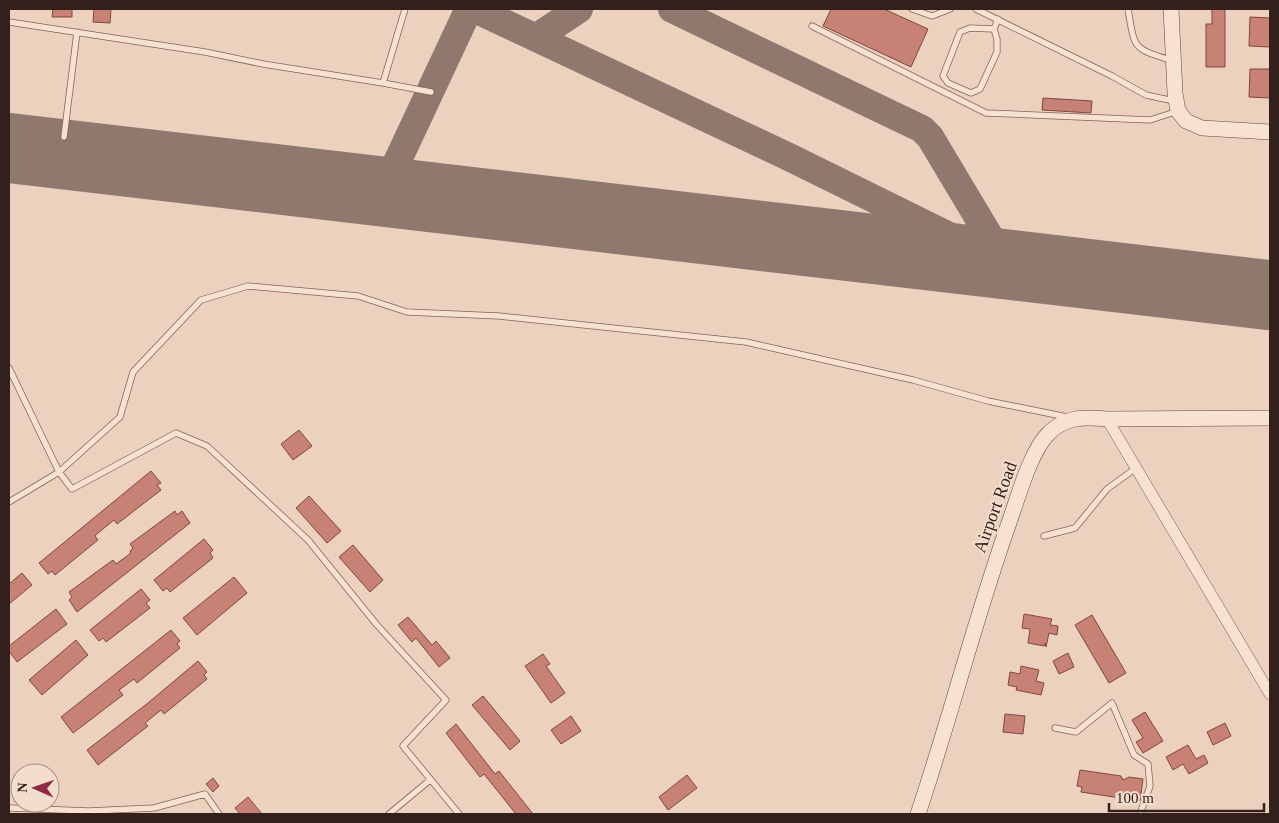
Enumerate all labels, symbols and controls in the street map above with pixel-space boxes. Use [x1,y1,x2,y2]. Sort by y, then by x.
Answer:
street label: Airport Road [969,459,1021,555]
north arrow [10,763,60,813]
scale bar [1109,780,1264,812]
text: N [15,782,30,793]
text: 100 m [1116,790,1154,806]

